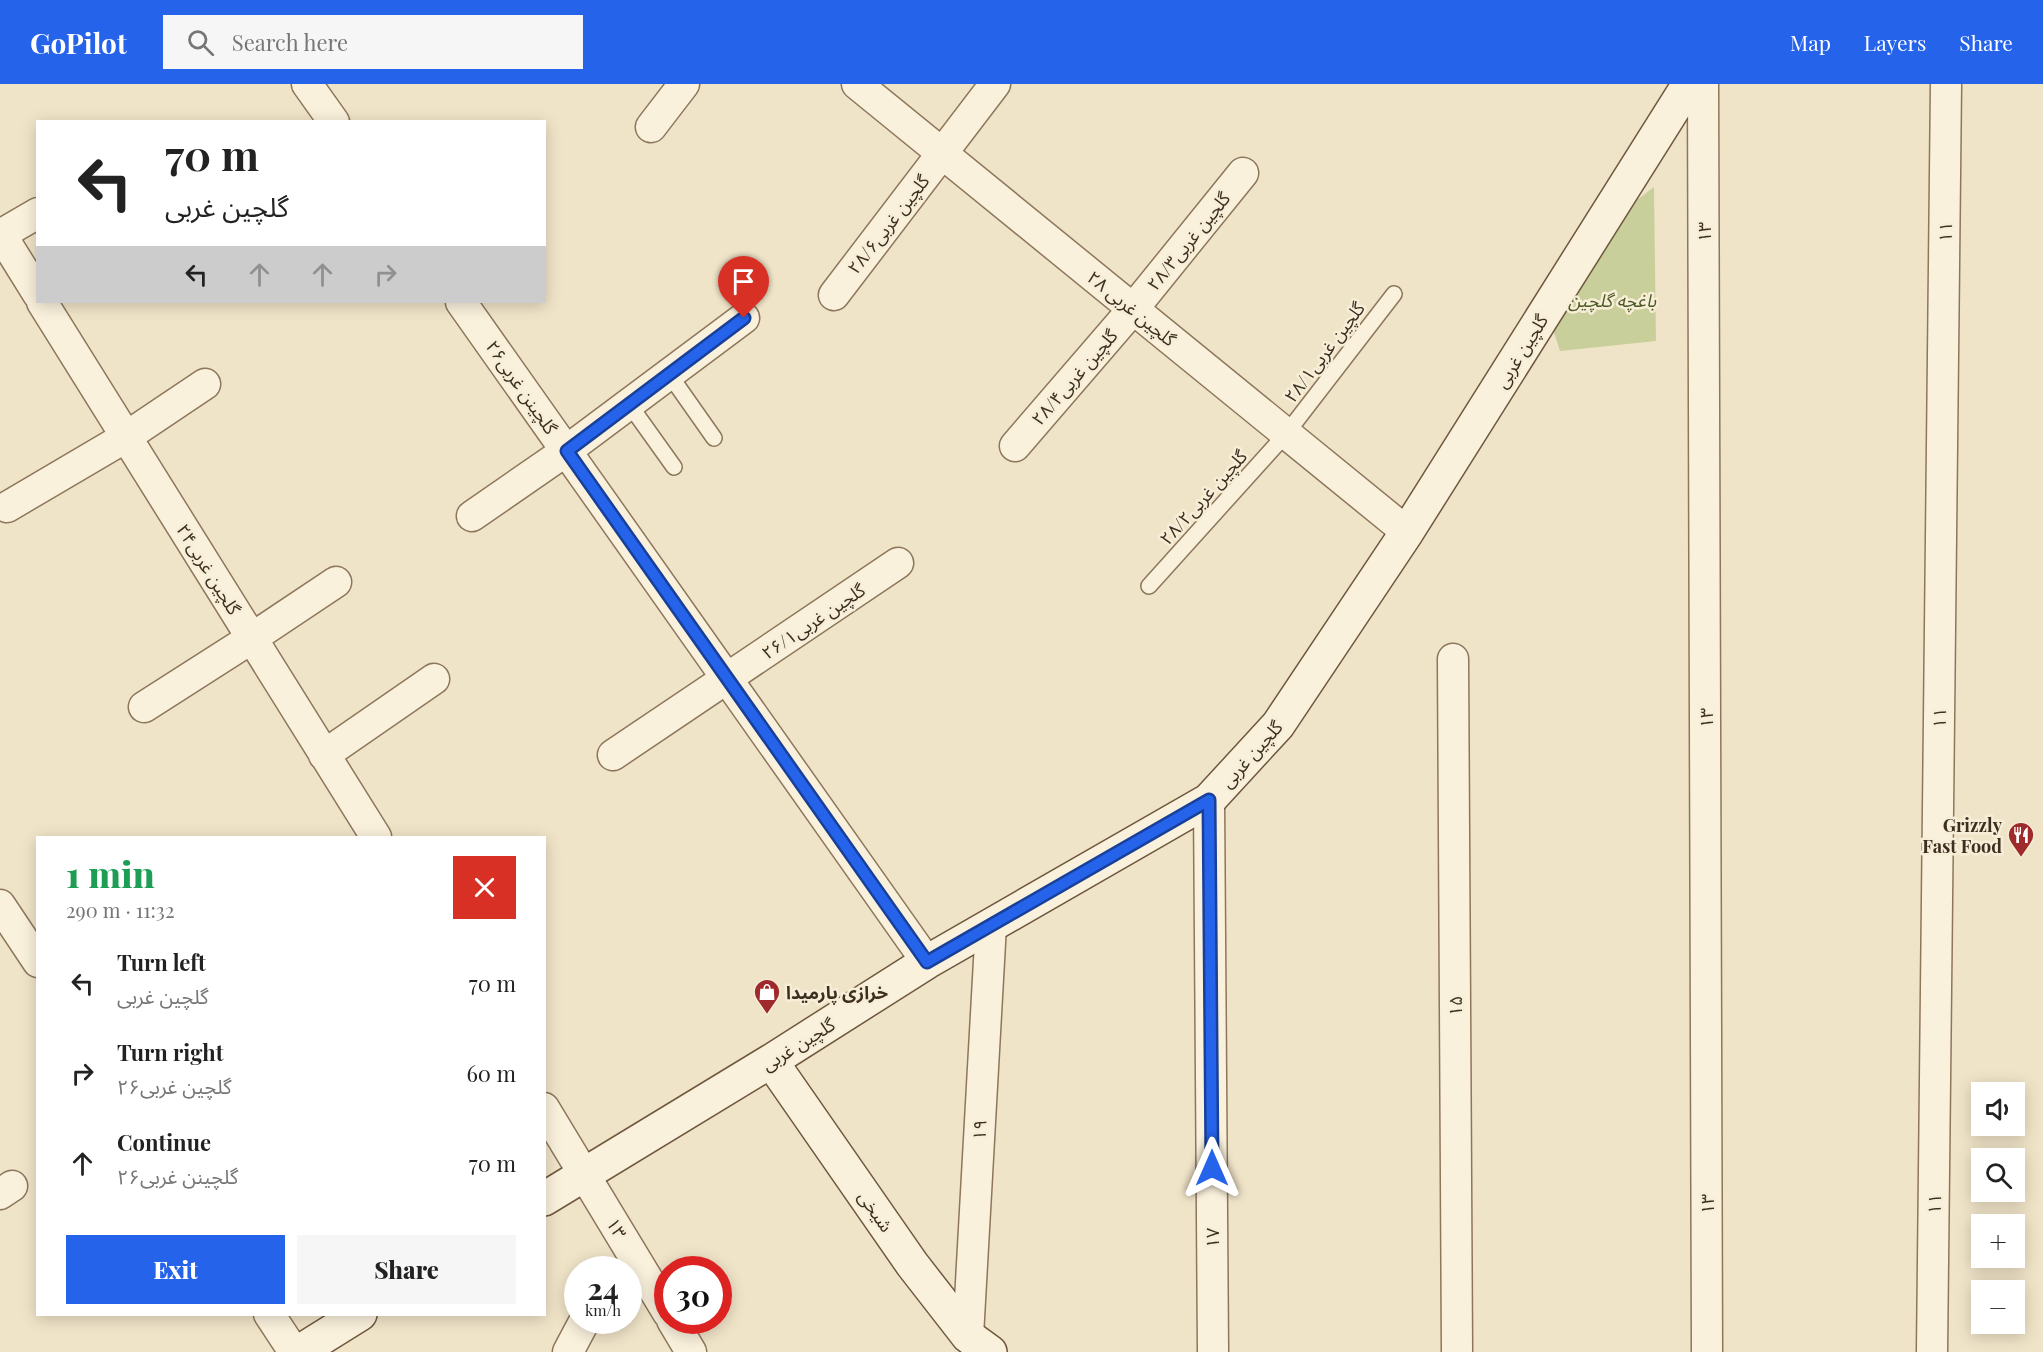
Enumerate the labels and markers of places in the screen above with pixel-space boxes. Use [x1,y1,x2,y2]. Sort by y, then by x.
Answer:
pin [718,256,769,318]
place label: Grizzly Fast Food [1922,813,2003,858]
restaurant icon: Grizzly Fast Food [2006,820,2036,858]
shop icon: خرازی پارمیدا [752,977,782,1015]
place label: خرازی پارمیدا [786,980,888,1005]

